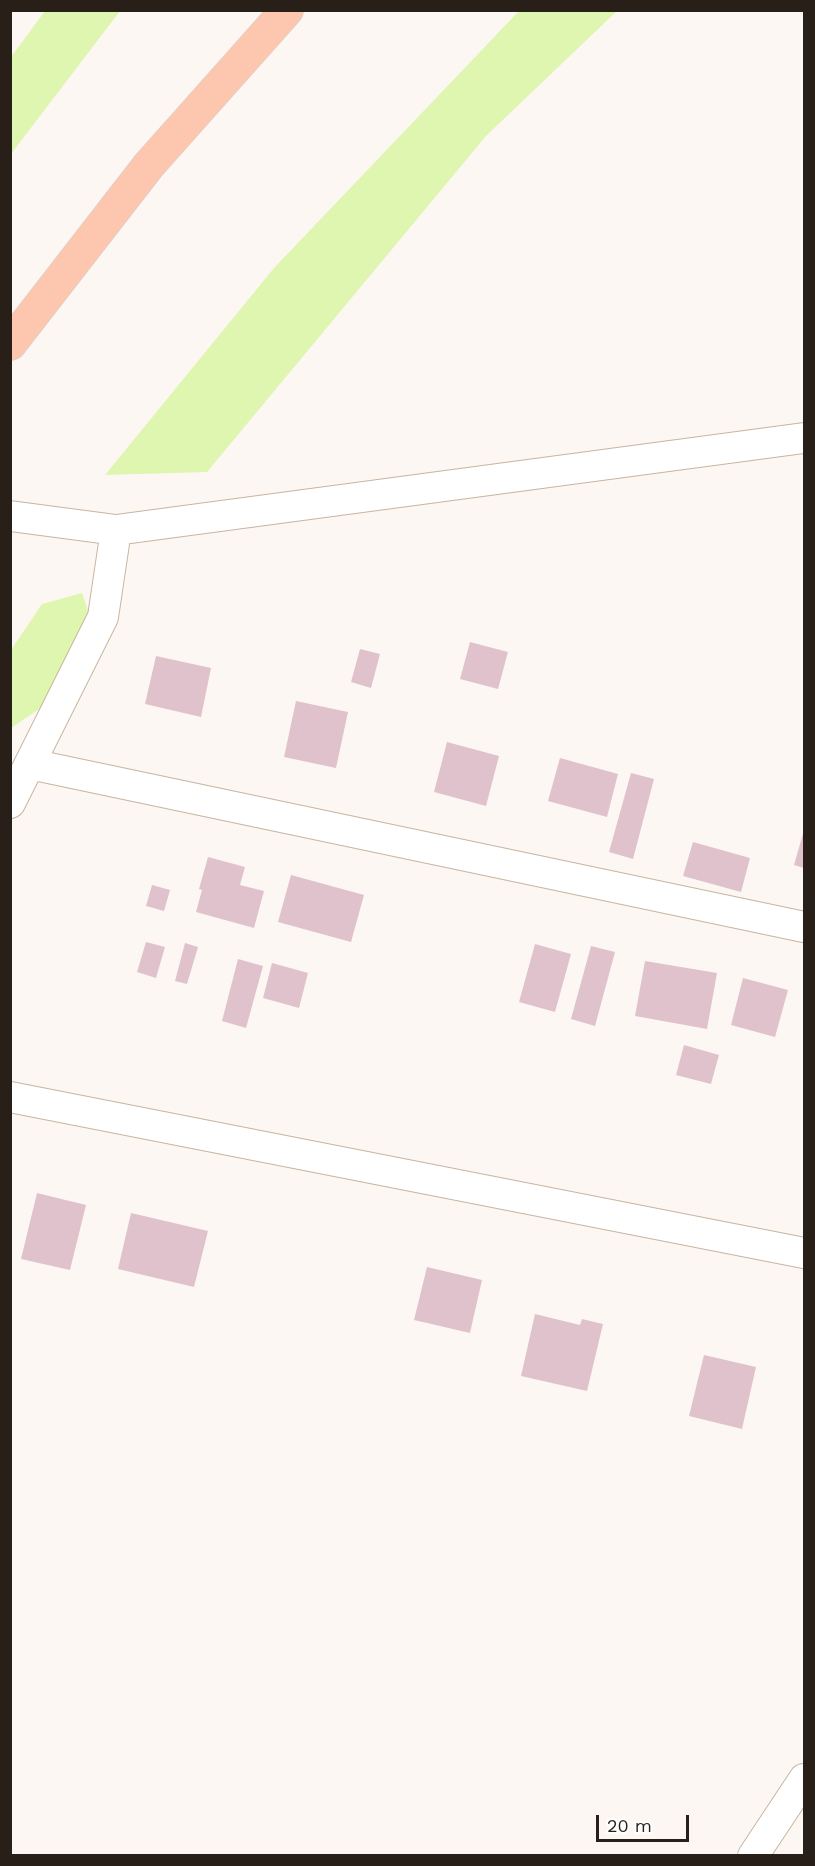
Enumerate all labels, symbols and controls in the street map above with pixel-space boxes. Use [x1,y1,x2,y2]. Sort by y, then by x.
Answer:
scale bar [599,1803,692,1841]
text: 20 m [607,1815,652,1836]

